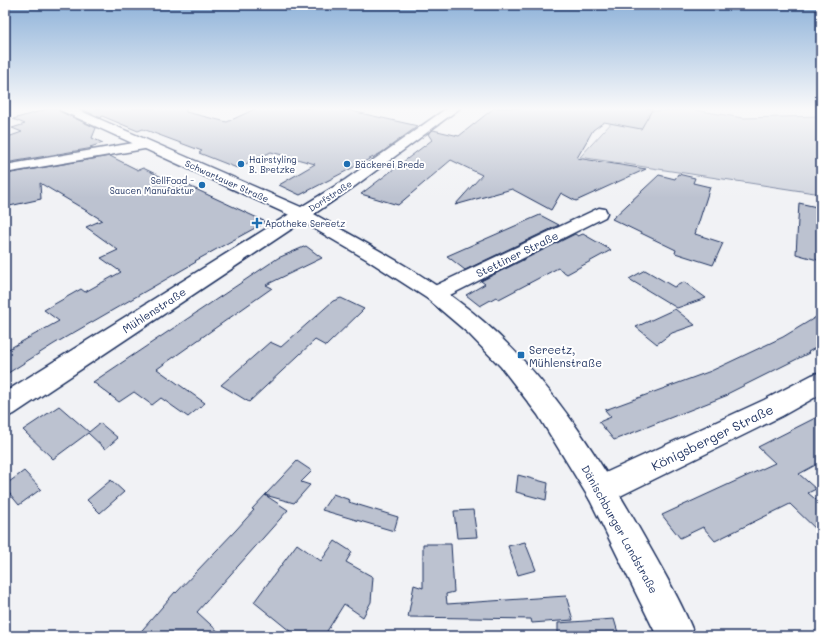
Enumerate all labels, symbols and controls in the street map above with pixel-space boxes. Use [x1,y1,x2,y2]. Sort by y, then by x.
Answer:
place label: Hairstyling B. Bretzke [249,154,297,175]
street label: Schwartauer Straße [183,158,271,204]
marker: Hairstyling B. Bretzke [236,159,246,169]
marker: Bäckerei Brede [342,159,352,169]
place label: Bäckerei Brede [355,159,425,170]
place label: SellFood - Saucen Manufaktur [110,175,194,196]
street label: Dorfstraße [306,178,354,214]
marker: SellFood - Saucen Manufaktur [197,180,207,190]
marker: Apotheke Sereetz [252,218,262,228]
place label: Apotheke Sereetz [265,218,345,229]
street label: Stettiner Straße [473,227,561,280]
street label: Mühlenstraße [119,284,189,336]
place label: Sereetz, Mühlenstraße [529,342,602,370]
marker: Sereetz, Mühlenstraße [516,350,526,360]
street label: Königsberger Straße [648,400,776,474]
street label: Dänischburger Landstraße [578,462,662,596]

